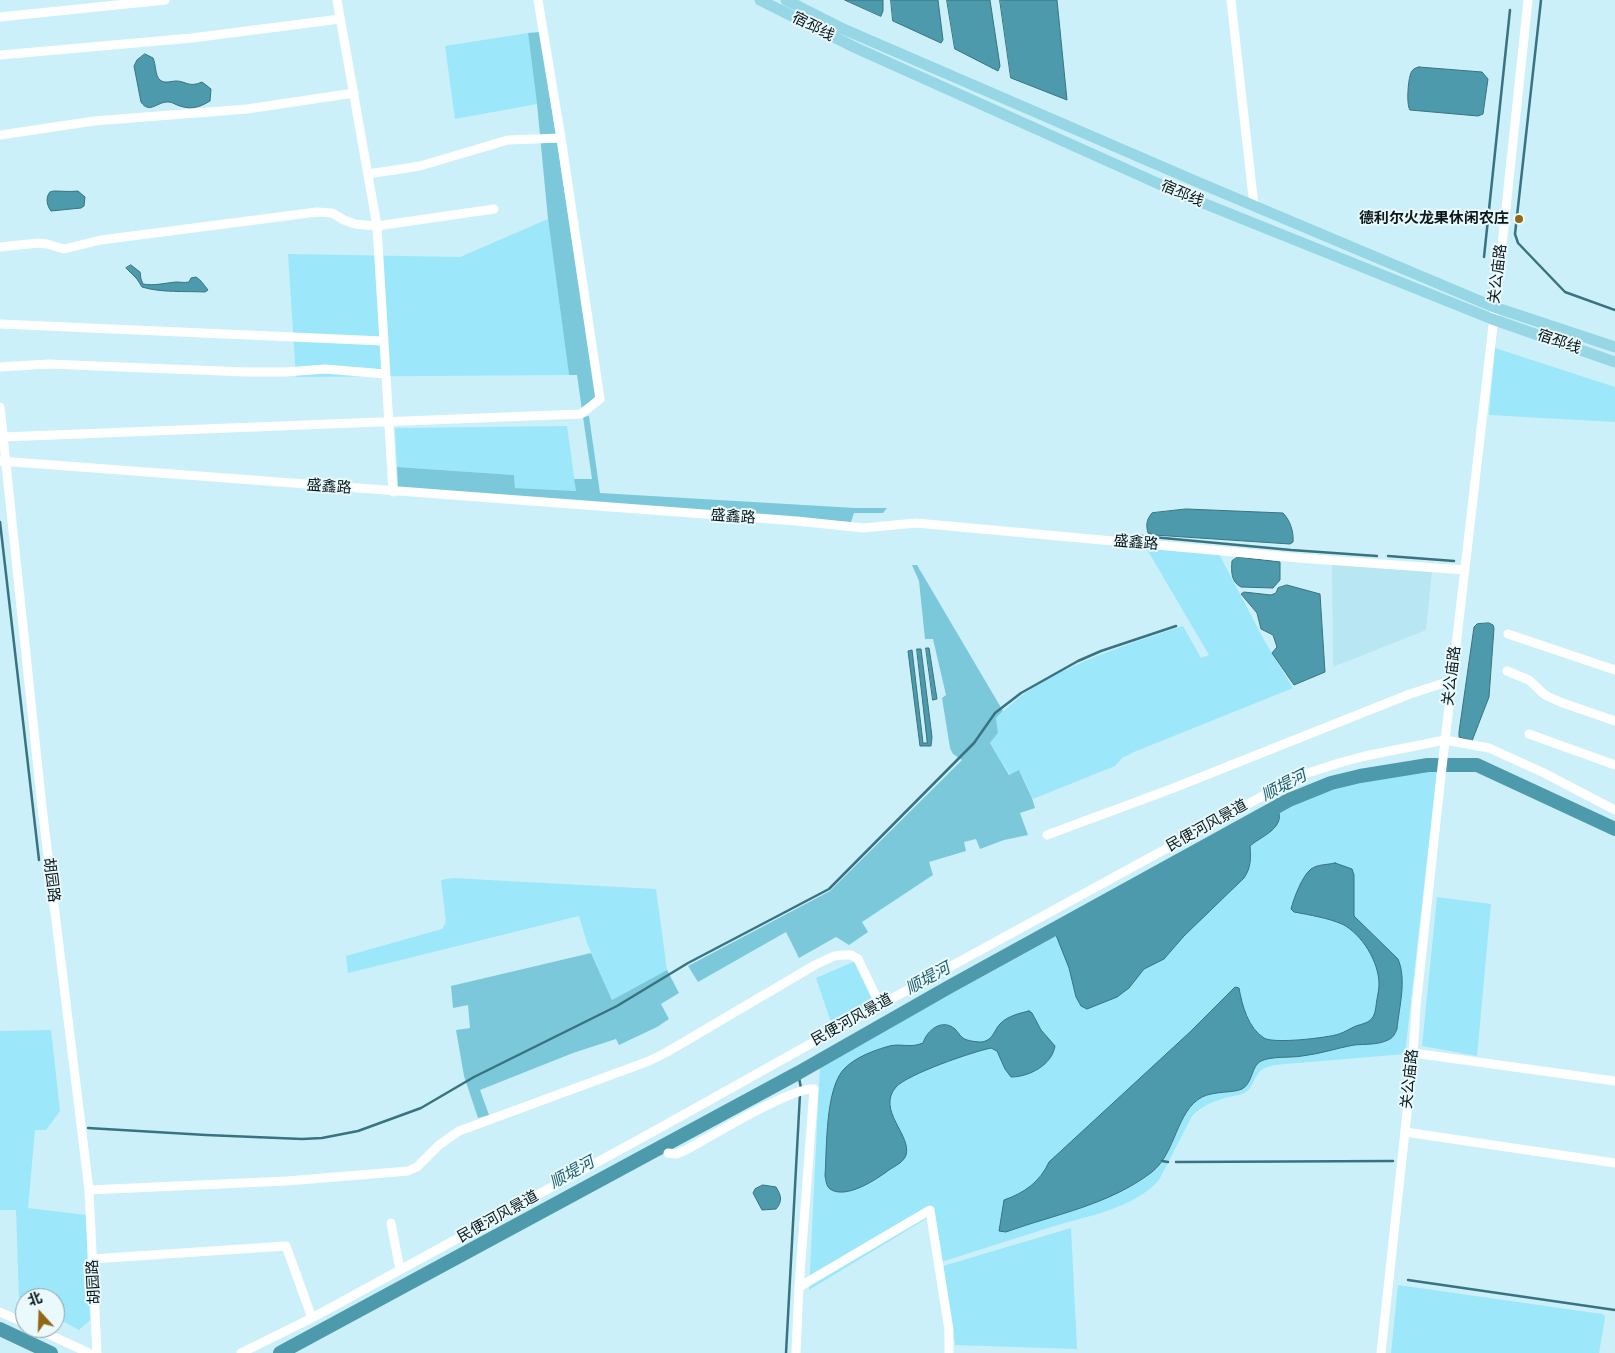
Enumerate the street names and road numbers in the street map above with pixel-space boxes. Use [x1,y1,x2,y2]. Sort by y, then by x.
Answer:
street label: 宿邳线 [789,9,837,45]
street label: 宿邳线 [1158,177,1206,211]
street label: 关公庙路 [1485,243,1511,305]
street label: 宿邳线 [1535,326,1583,358]
street label: 盛鑫路 [306,476,352,498]
street label: 盛鑫路 [710,506,756,528]
street label: 盛鑫路 [1113,532,1159,554]
street label: 关公庙路 [1439,645,1465,707]
street label: 民便河风景道 [1163,796,1251,856]
street label: 胡园路 [39,857,63,903]
street label: 民便河风景道 [808,990,896,1050]
street label: 关公庙路 [1398,1048,1422,1110]
street label: 民便河风景道 [454,1187,542,1247]
street label: 胡园路 [84,1259,104,1305]

